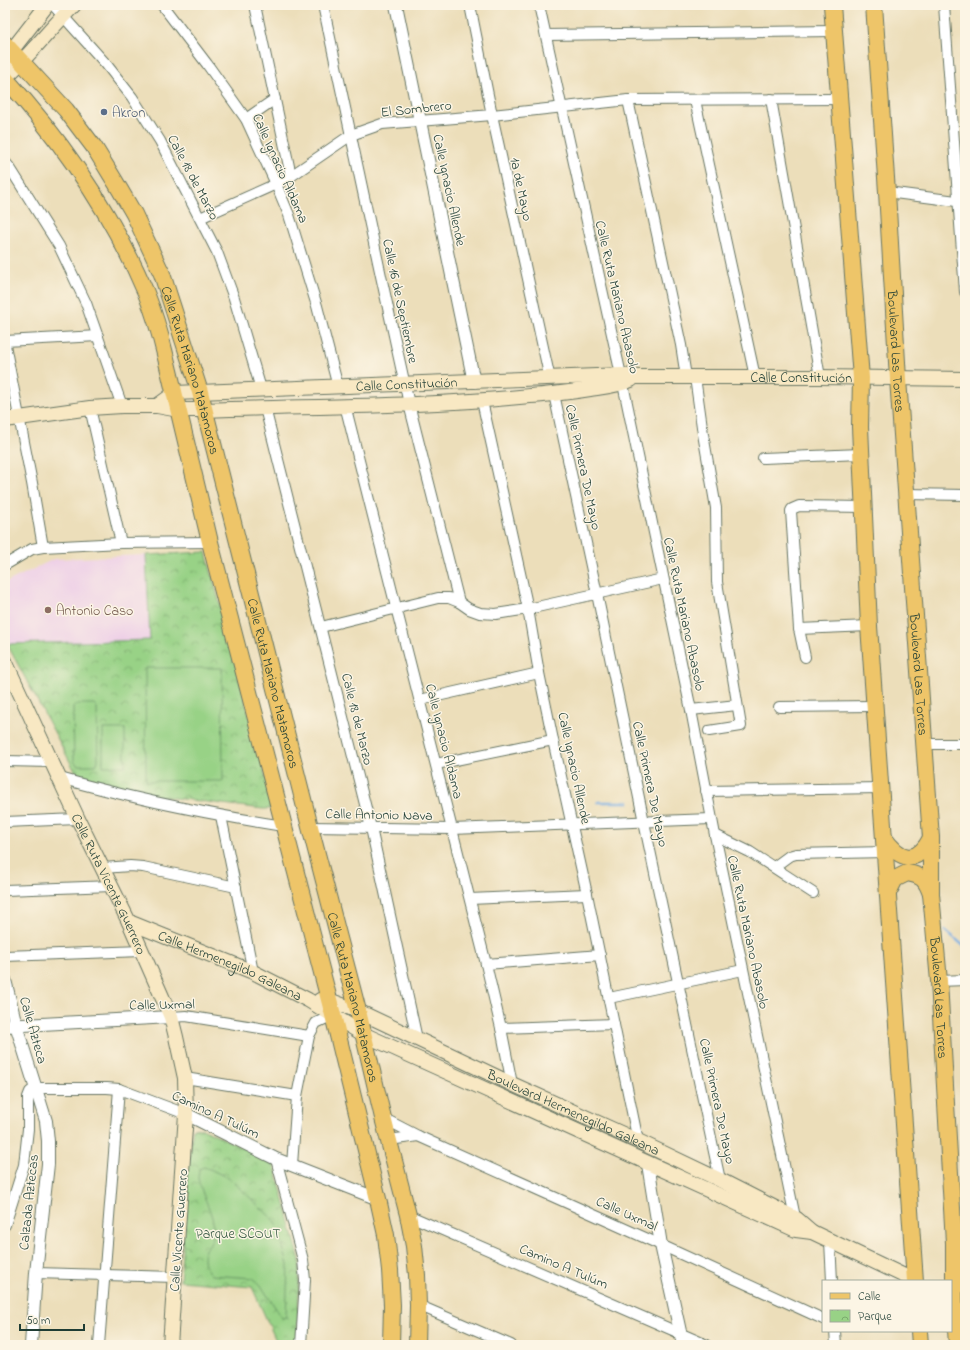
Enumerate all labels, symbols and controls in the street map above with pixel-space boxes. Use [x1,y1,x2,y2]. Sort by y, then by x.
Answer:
street label: El Sombrero [380,95,453,124]
place label: Akron [112,103,145,124]
marker: Akron [99,107,109,117]
street label: Calle Ignacio Aldama [245,110,313,227]
street label: Calle 18 de Marzo [161,131,224,224]
street label: Calle Ignacio Allende [425,132,471,249]
street label: 1a de Mayo [503,155,538,223]
street label: Calle Ruta Mariano Abasolo [589,219,644,376]
street label: Calle 16 de Septiembre [376,237,423,366]
street label: Calle Ruta Mariano Matamoros [155,284,224,457]
street label: Boulevard Las Torres [881,289,909,413]
street label: Calle Constitución [750,368,852,389]
street label: Calle Constitución [355,373,458,398]
street label: Calle Primera De Mayo [558,403,606,532]
street label: Calle Ruta Mariano Abasolo [657,536,710,693]
street label: Calle Ruta Mariano Matamoros [241,596,304,771]
place label: Antonio Caso [56,601,133,622]
marker: Antonio Caso [43,605,53,615]
street label: Boulevard Las Torres [903,612,933,736]
street label: Calle 18 de Marzo [335,671,378,768]
street label: Calle Ignacio Aldama [418,682,468,801]
street label: Calle Ignacio Allende [550,710,596,827]
street label: Calle Primera De Mayo [625,720,673,849]
street label: Calle Antonio Nava [325,804,433,827]
street label: Calle Ruta Vicente Guerrero [65,810,151,958]
street label: Calle Ruta Mariano Abasolo [721,854,774,1011]
street label: Calle Ruta Mariano Matamoros [321,910,383,1085]
street label: Calle Hermenegildo Galeana [154,926,305,1007]
street label: Boulevard Las Torres [923,935,952,1059]
street label: Calle Azteca [13,994,52,1066]
street label: Calle Uxmal [129,994,195,1017]
street label: Calle Primera De Mayo [692,1037,740,1166]
street label: Boulevard Hermenegildo Galeana [482,1064,663,1162]
street label: Camino A Tulúm [168,1086,263,1145]
street label: Calzada Aztecas [14,1153,45,1251]
street label: Calle Vicente Guerrero [165,1168,194,1292]
street label: Calle Uxmal [592,1191,661,1237]
park label: Parque SCOUT [195,1224,281,1245]
street label: Camino A Tulúm [516,1239,611,1296]
legend [822,1280,952,1332]
text: Calle [858,1288,881,1306]
scale bar [20,1306,84,1332]
text: Parque [858,1308,892,1326]
text: 50 m [26,1312,50,1330]

